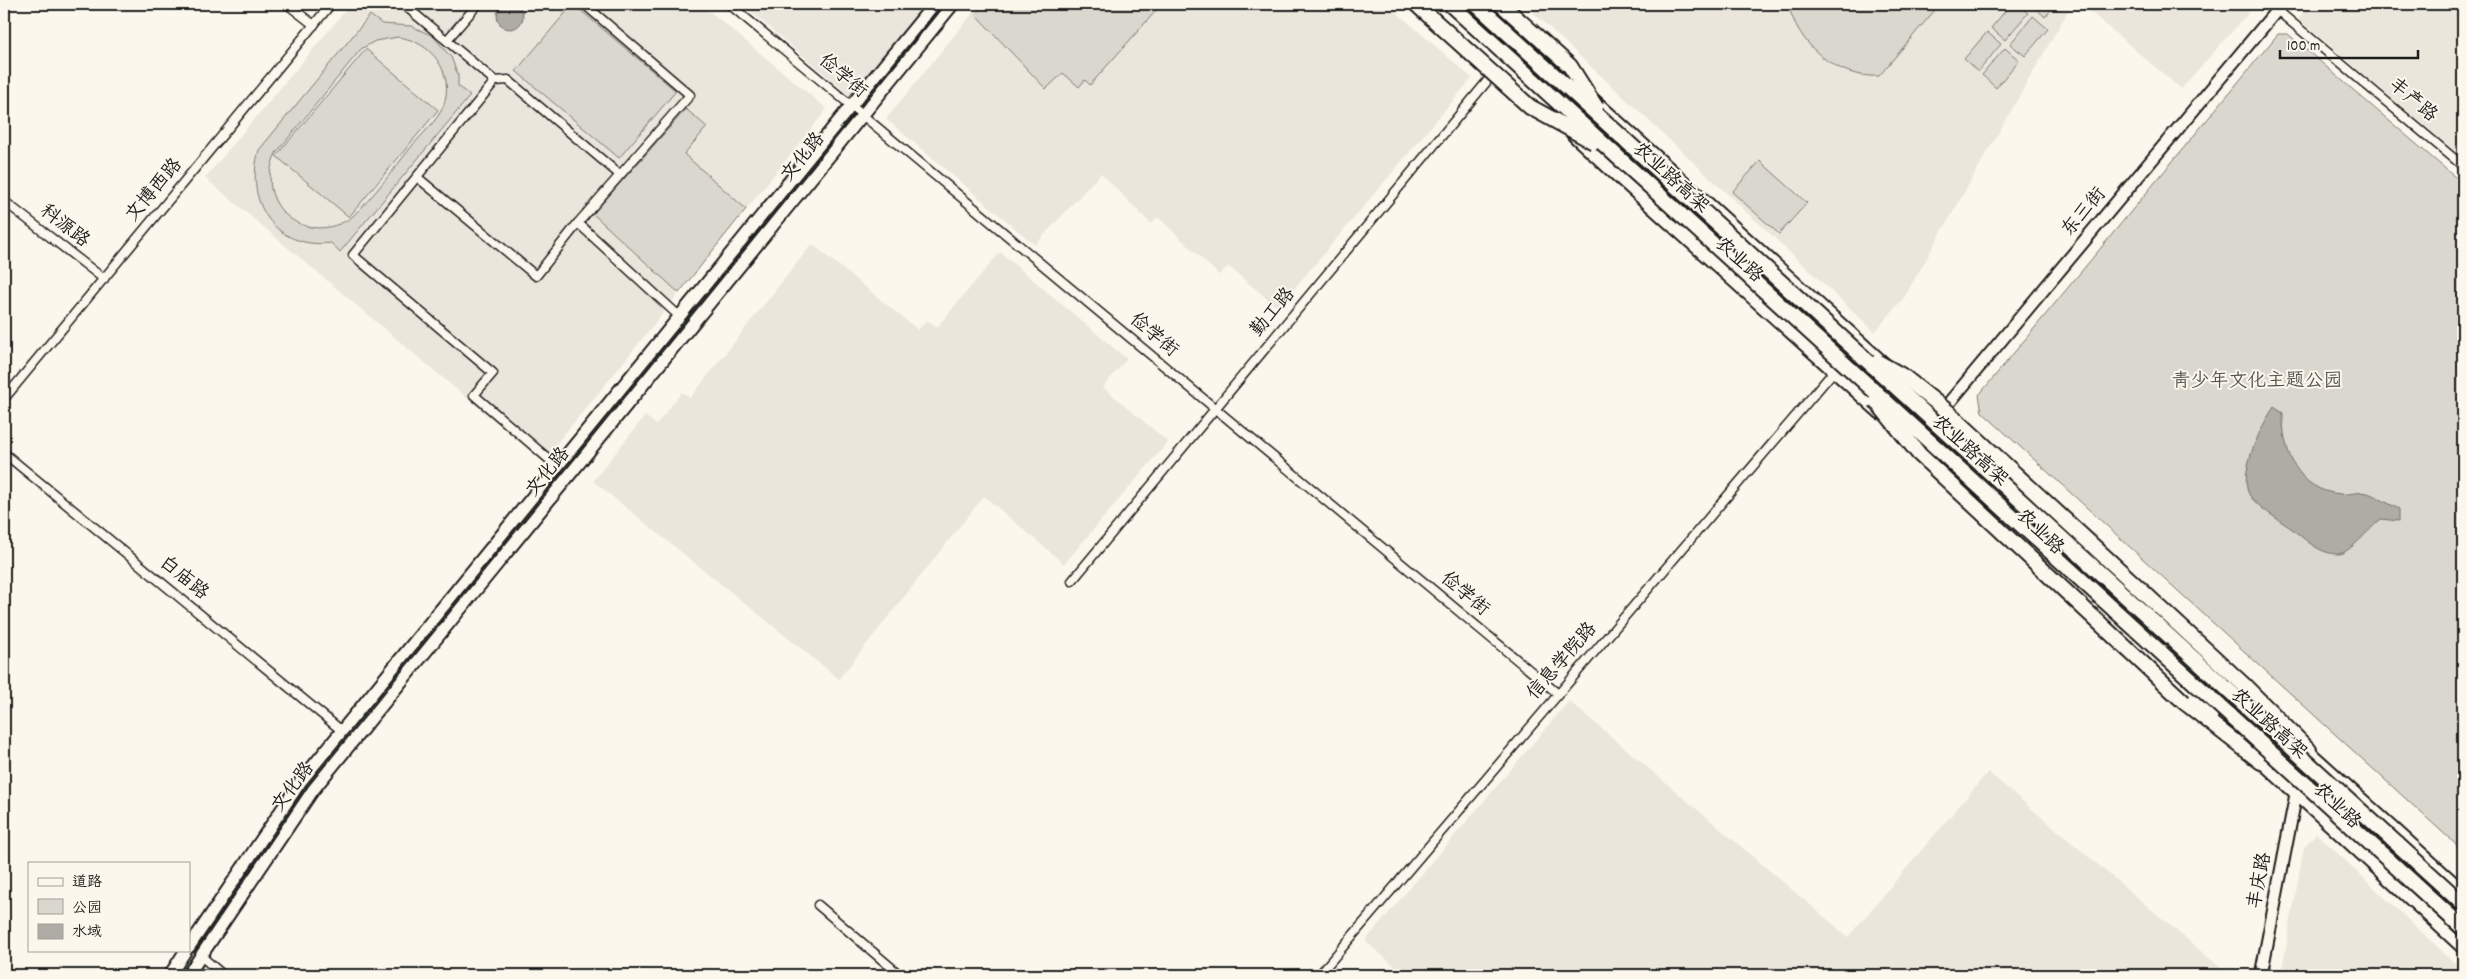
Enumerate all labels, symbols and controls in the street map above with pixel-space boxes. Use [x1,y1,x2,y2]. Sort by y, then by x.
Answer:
scale bar [2280,28,2417,60]
text: 100 m [2287,36,2320,58]
street label: 俭学街 [811,48,873,106]
street label: 丰产路 [2381,72,2443,130]
street label: 文化路 [776,127,832,189]
street label: 农业路高架 [1626,137,1714,221]
street label: 文博西路 [120,153,190,229]
street label: 东三街 [2056,182,2114,244]
street label: 科源路 [33,199,95,255]
street label: 农业路 [1708,232,1768,290]
street label: 勤工路 [1245,282,1303,344]
street label: 俭学街 [1122,307,1184,365]
park label: 青少年文化主题公园 [2171,369,2343,396]
street label: 农业路高架 [1925,410,2013,494]
street label: 文化路 [521,442,577,504]
street label: 农业路 [2009,504,2069,562]
street label: 白庙路 [152,551,214,607]
street label: 俭学街 [1433,566,1495,624]
street label: 信息学院路 [1522,617,1604,707]
street label: 农业路高架 [2224,683,2312,767]
street label: 文化路 [266,757,322,819]
street label: 农业路 [2306,778,2366,836]
street label: 丰庆路 [2242,850,2280,912]
legend [28,862,190,952]
text: 道路 [72,872,102,894]
text: 公园 [72,898,102,920]
text: 水域 [72,922,102,944]

